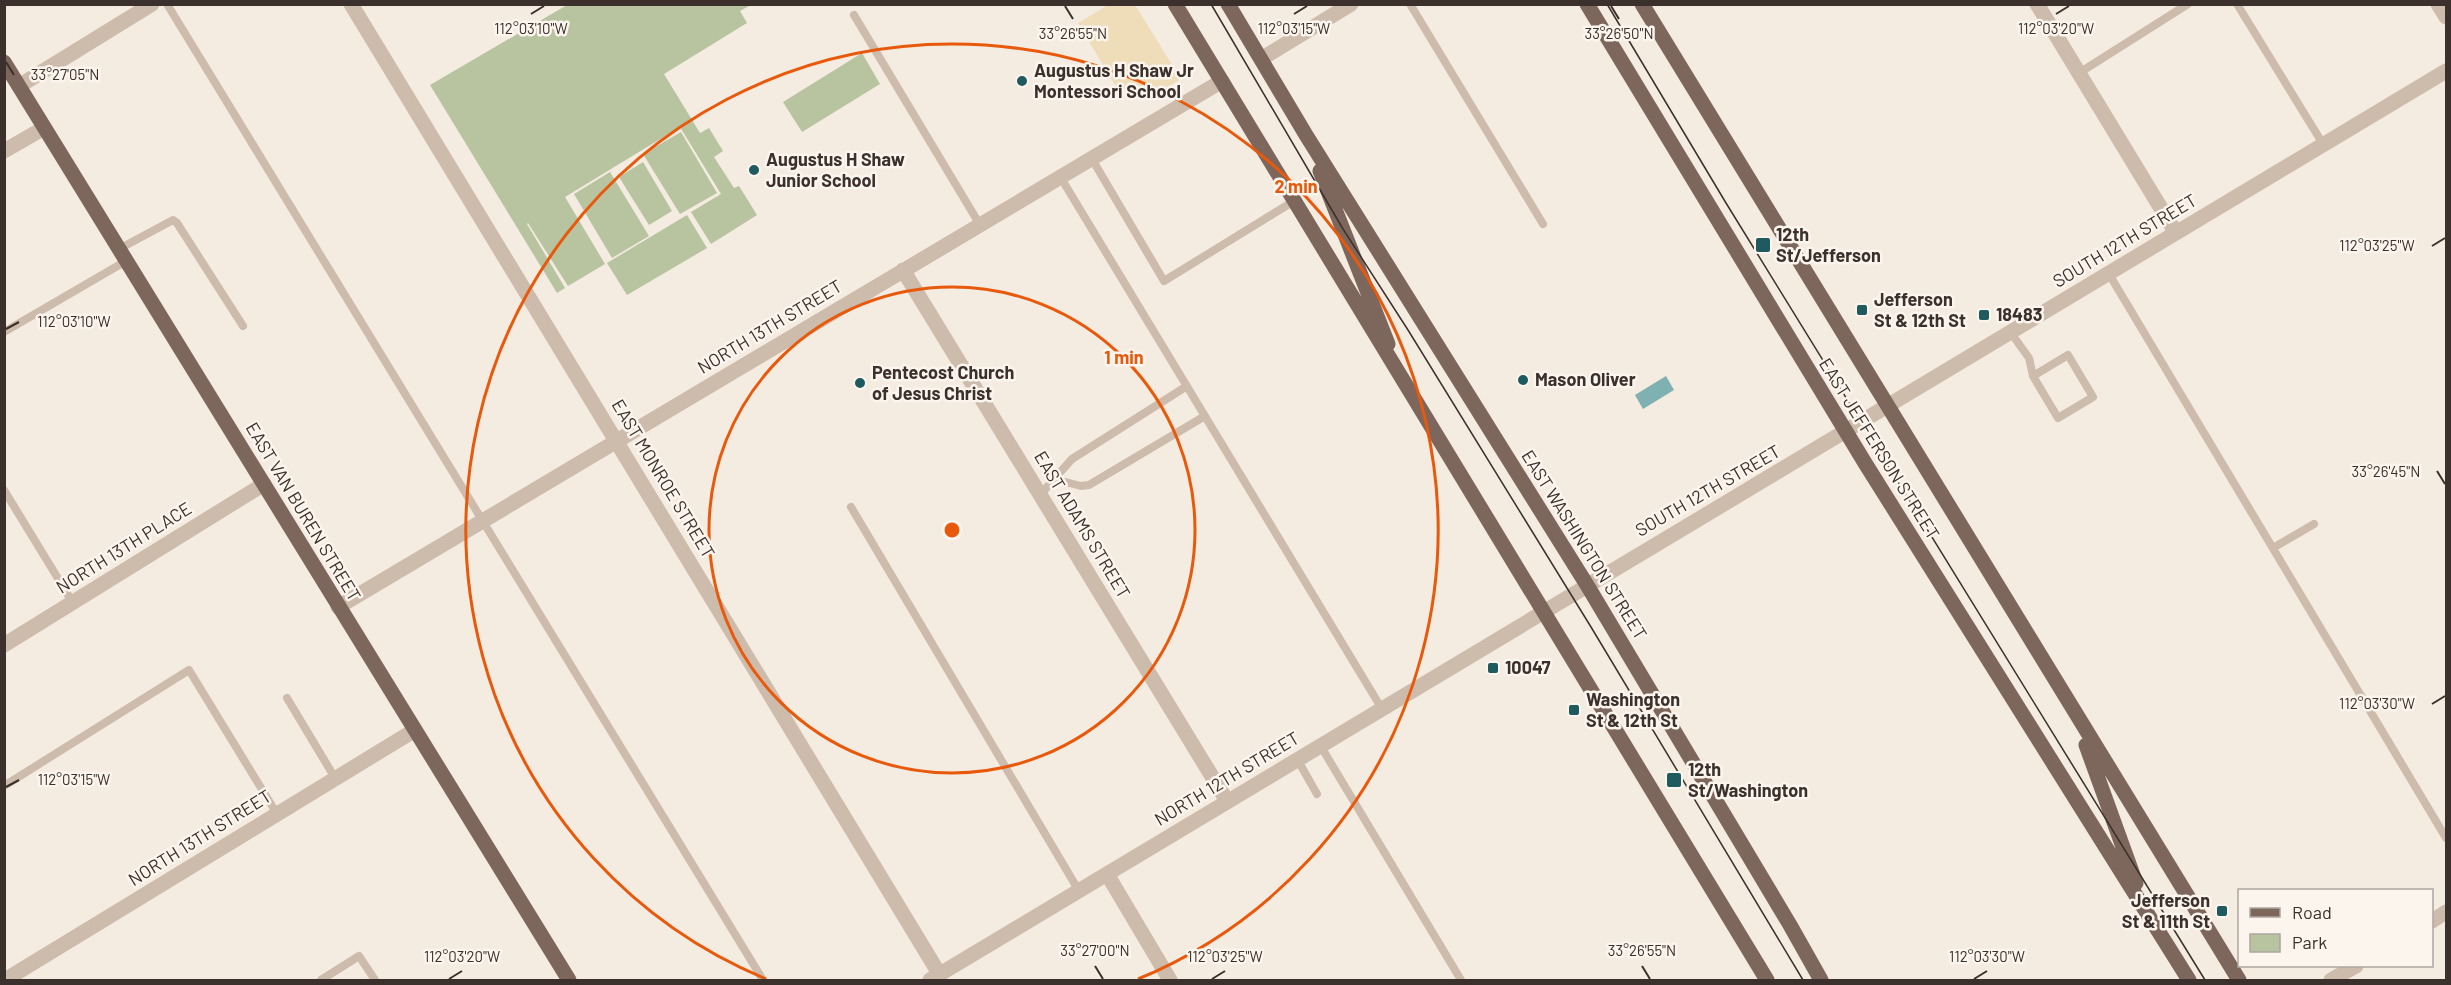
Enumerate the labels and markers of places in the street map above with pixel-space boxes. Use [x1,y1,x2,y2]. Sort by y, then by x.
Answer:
place label: Augustus H Shaw Jr Montessori School [1034,59,1194,102]
marker: Augustus H Shaw Jr Montessori School [1015,74,1029,88]
place label: Augustus H Shaw Junior School [766,148,905,191]
marker: Augustus H Shaw Junior School [747,163,761,177]
place label: 12th St/Jefferson [1776,223,1881,266]
marker: 12th St/Jefferson [1754,236,1772,254]
place label: Jefferson St & 12th St [1874,288,1966,331]
marker: Jefferson St & 12th St [1855,303,1869,317]
place label: 18483 [1996,303,2042,325]
marker: 18483 [1977,308,1991,322]
place label: Pentecost Church of Jesus Christ [872,361,1014,404]
place label: Mason Oliver [1535,368,1636,390]
marker: Mason Oliver [1516,373,1530,387]
marker: Pentecost Church of Jesus Christ [853,376,867,390]
centre of rings [942,520,962,540]
place label: 10047 [1505,656,1550,678]
marker: 10047 [1486,661,1500,675]
place label: Washington St & 12th St [1586,688,1680,731]
marker: Washington St & 12th St [1567,703,1581,717]
place label: 12th St/Washington [1688,758,1808,801]
marker: 12th St/Washington [1665,771,1683,789]
place label: Jefferson St & 11th St [2122,889,2210,932]
marker: Jefferson St & 11th St [2215,904,2229,918]

